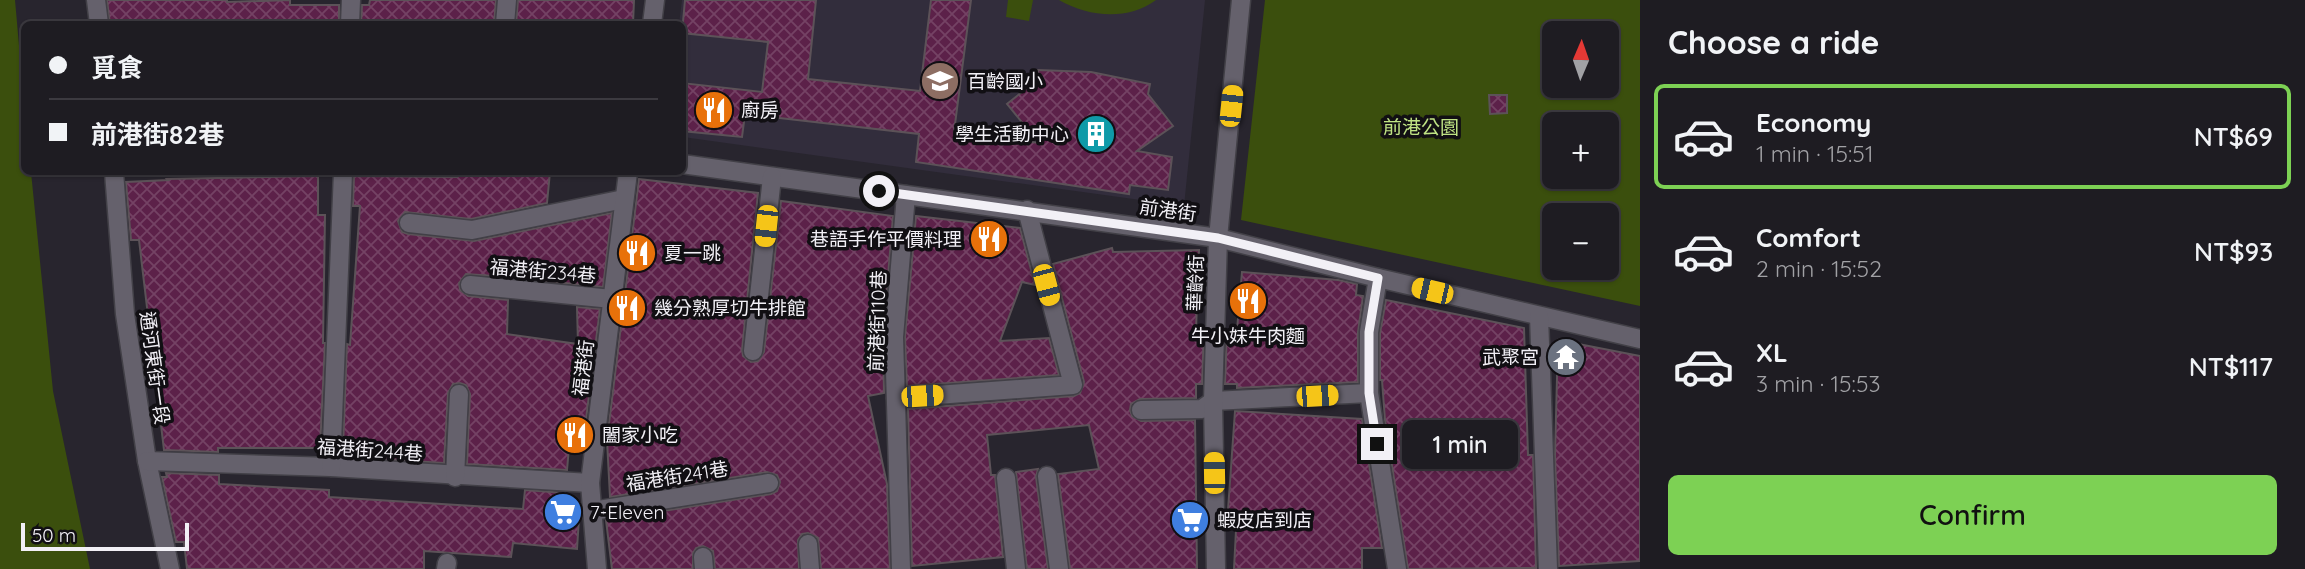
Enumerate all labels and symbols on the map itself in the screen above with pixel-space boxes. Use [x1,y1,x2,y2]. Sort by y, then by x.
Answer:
north arrow [1542,21,1619,98]
school or university icon: 百齡國小 [919,60,961,102]
place label: 百齡國小 [967,69,1043,93]
car [1219,84,1244,128]
restaurant icon: 廚房 [693,89,735,131]
place label: 廚房 [741,98,779,122]
building icon: 學生活動中心 [1075,113,1117,155]
park label: 前港公園 [1383,115,1459,139]
place label: 學生活動中心 [955,122,1069,146]
route start [863,175,895,207]
street label: 前港街 [1138,194,1198,226]
car [754,204,779,248]
restaurant icon: 巷語手作平價料理 [968,218,1010,260]
place label: 巷語手作平價料理 [810,227,962,251]
restaurant icon: 夏一跳 [616,232,658,274]
place label: 夏一跳 [664,241,721,265]
street label: 福港街234巷 [489,254,597,288]
street label: 華齡街 [1182,254,1208,312]
car [1031,262,1062,308]
street label: 前港街110巷 [863,270,891,372]
car [1410,276,1455,306]
restaurant icon: 牛小妹牛肉麵 [1227,280,1269,322]
restaurant icon: 幾分熟厚切牛排館 [606,287,648,329]
place label: 幾分熟厚切牛排館 [654,296,806,320]
street label: 通河東街一段 [135,310,175,426]
place label: 牛小妹牛肉麵 [1191,324,1305,348]
temple icon: 武聚宮 [1545,336,1587,378]
street label: 福港街 [568,338,598,398]
place label: 武聚宮 [1482,345,1539,369]
car [901,384,944,408]
car [1296,384,1339,408]
restaurant icon: 闔家小吃 [554,414,596,456]
callout: 1 min [1402,420,1517,468]
place label: 闔家小吃 [602,423,678,447]
route end [1361,428,1393,460]
street label: 福港街244巷 [316,434,424,466]
car [1204,452,1225,494]
street label: 福港街241巷 [624,456,730,496]
supermarket icon: 7-Eleven [542,491,584,533]
supermarket icon: 蝦皮店到店 [1169,499,1211,541]
place label: 7-Eleven [590,500,664,524]
place label: 蝦皮店到店 [1217,508,1312,532]
scale bar [21,520,189,552]

